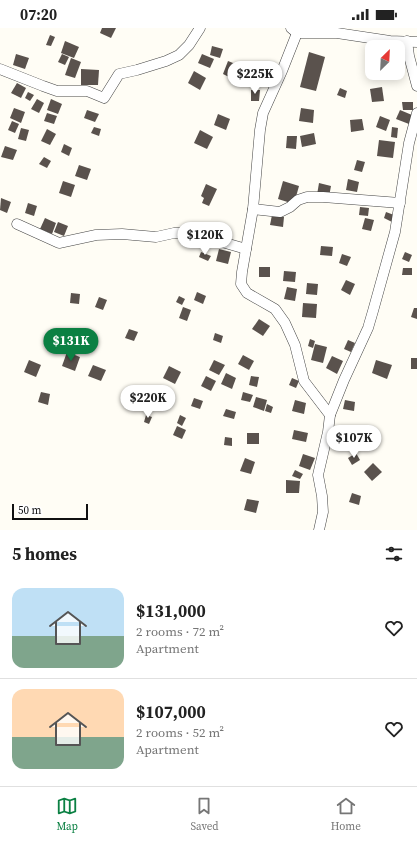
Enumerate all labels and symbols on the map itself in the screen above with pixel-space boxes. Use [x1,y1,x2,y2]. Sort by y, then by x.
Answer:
north arrow [365,40,405,80]
pin: $225K [227,61,283,95]
pin: $120K [177,222,233,256]
pin: $131K [43,328,99,362]
pin: $220K [120,385,176,419]
pin: $107K [326,425,382,459]
scale bar [12,502,88,521]

